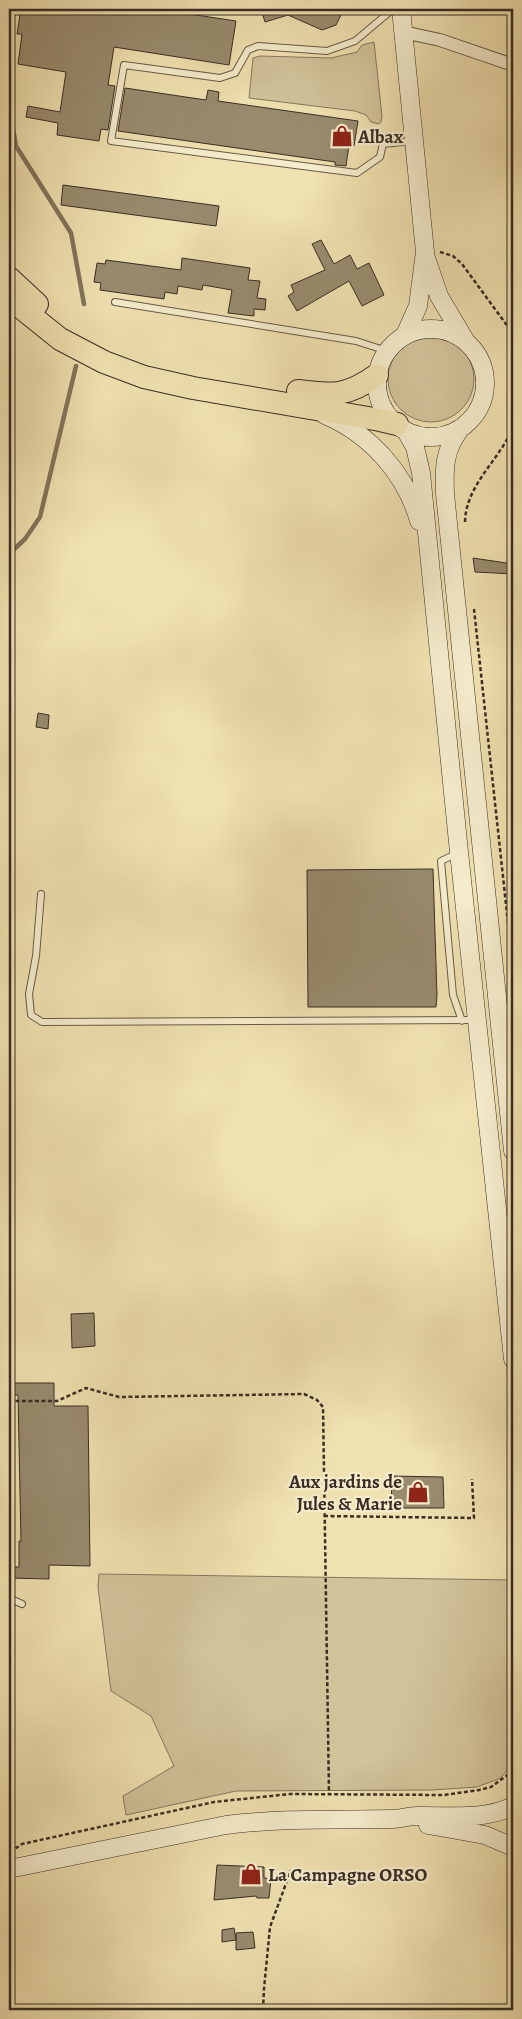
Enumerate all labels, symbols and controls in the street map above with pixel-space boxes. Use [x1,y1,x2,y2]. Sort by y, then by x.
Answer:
shop icon: Albax [329,123,355,149]
place label: Albax [357,124,404,150]
place label: Aux jardins de Jules & Marie [288,1469,402,1517]
shop icon: Aux jardins de Jules & Marie [405,1479,431,1505]
shop icon: La Campagne ORSO [238,1861,264,1887]
place label: La Campagne ORSO [268,1862,427,1888]

